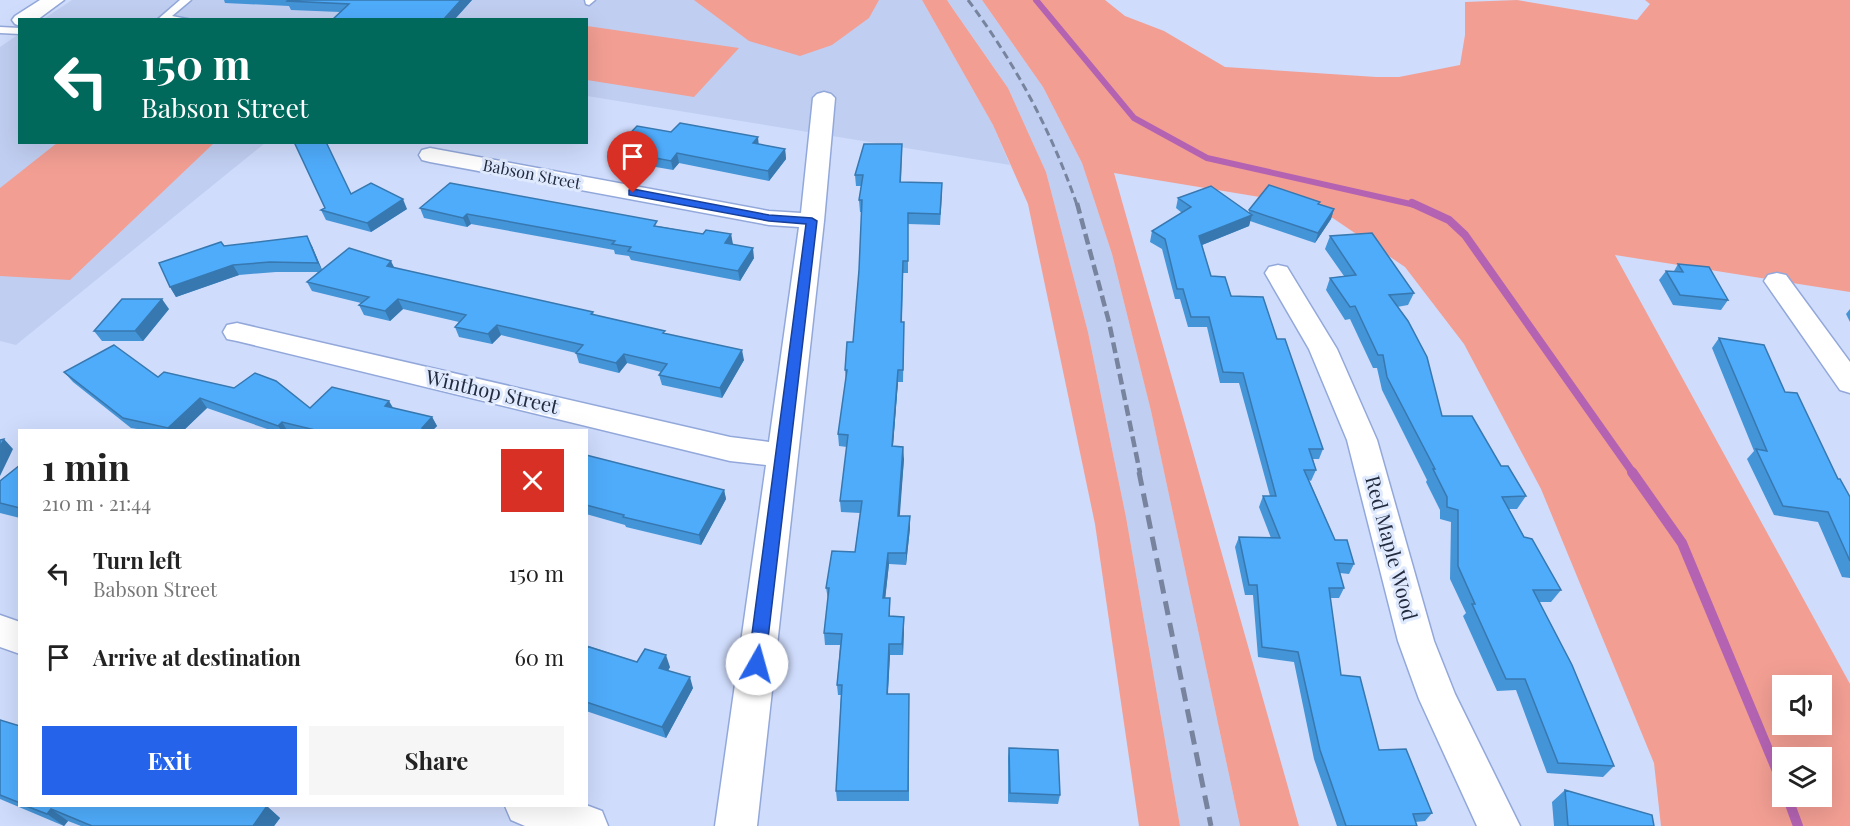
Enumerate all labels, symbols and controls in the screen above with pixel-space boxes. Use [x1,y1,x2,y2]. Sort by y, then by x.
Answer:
text: 150 m [141,35,251,91]
icon: left [42,42,120,120]
text: Babson Street [141,89,309,125]
pin [607,131,658,193]
icon: arrive [616,140,649,173]
street label: Babson Street [481,154,583,193]
street label: Winthop Street [422,362,562,419]
text: 1 min [42,442,130,490]
button: close [501,449,564,512]
street label: Red Maple Wood [1360,472,1425,623]
text: 210 m · 21:44 [42,489,151,516]
text: Turn left [93,545,182,575]
icon: left [42,557,75,590]
text: 150 m [509,558,564,588]
text: Babson Street [93,575,217,602]
position arrow [725,632,789,696]
icon: arrive [42,641,75,674]
text: Arrive at destination [93,642,301,672]
text: 60 m [514,642,564,672]
map controls [1772,675,1832,807]
button: sound [1772,675,1832,735]
button: Exit [42,726,297,795]
button: Share [309,726,564,795]
button: layers [1772,747,1832,807]

